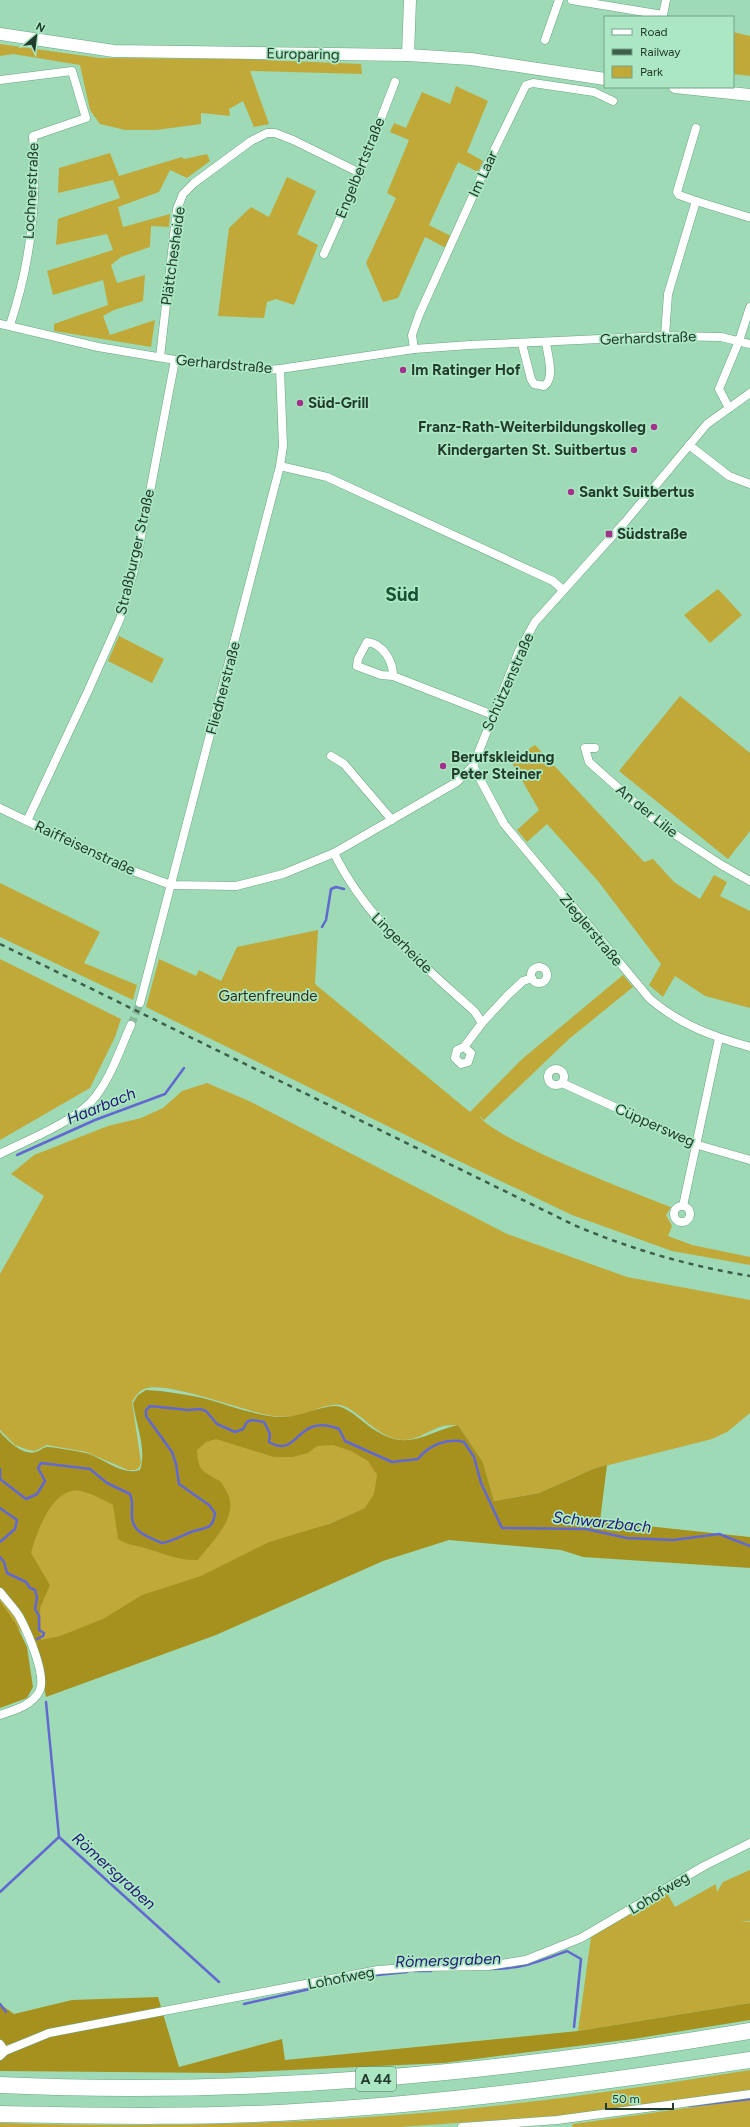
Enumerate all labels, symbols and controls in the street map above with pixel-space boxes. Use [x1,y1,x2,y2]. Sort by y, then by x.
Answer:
north arrow [16,16,56,56]
legend [604,16,734,88]
text: N [34,20,47,35]
text: Road [640,25,668,39]
street label: Europaring [266,44,340,64]
text: Railway [640,45,681,59]
text: Park [640,65,663,79]
street label: Engelbertstraße [332,115,388,221]
street label: Lochnerstraße [19,142,43,240]
street label: Im Laar [465,148,501,200]
street label: Plättchesheide [157,205,189,307]
street label: Gerhardstraße [599,327,697,349]
street label: Gerhardstraße [175,351,273,377]
place label: Im Ratinger Hof [411,361,521,379]
marker: Im Ratinger Hof [398,365,408,375]
place label: Süd-Grill [308,394,369,412]
marker: Süd-Grill [295,398,305,408]
place label: Franz-Rath-Weiterbildungskolleg [418,418,646,436]
marker: Franz-Rath-Weiterbildungskolleg [649,422,659,432]
place label: Kindergarten St. Suitbertus [437,441,626,459]
marker: Kindergarten St. Suitbertus [629,445,639,455]
place label: Sankt Suitbertus [579,483,694,501]
street label: Straßburger Straße [112,487,158,617]
marker: Sankt Suitbertus [566,487,576,497]
place label: Südstraße [617,525,688,543]
marker: Südstraße [604,529,614,539]
district label: Süd [385,583,419,606]
street label: Schützenstraße [478,630,538,734]
street label: Fliednerstraße [202,640,244,736]
place label: Berufskleidung Peter Steiner [451,748,555,783]
marker: Berufskleidung Peter Steiner [438,761,448,771]
street label: An der Lilie [612,781,682,841]
street label: Raiffeisenstraße [32,817,138,879]
street label: Zieglerstraße [556,890,626,970]
street label: Lingerheide [368,909,436,977]
park label: Gartenfreunde [219,987,317,1005]
water label: Haarbach [64,1084,138,1128]
street label: Cüppersweg [612,1099,698,1151]
water label: Schwarzbach [552,1507,652,1537]
water label: Römersgraben [68,1829,160,1914]
street label: Lohofweg [625,1868,693,1918]
water label: Römersgraben [395,1949,501,1971]
street label: Lohofweg [306,1963,376,1993]
road number: A 44 [356,2067,396,2091]
scale bar [606,2085,673,2111]
text: 50 m [612,2092,640,2106]

